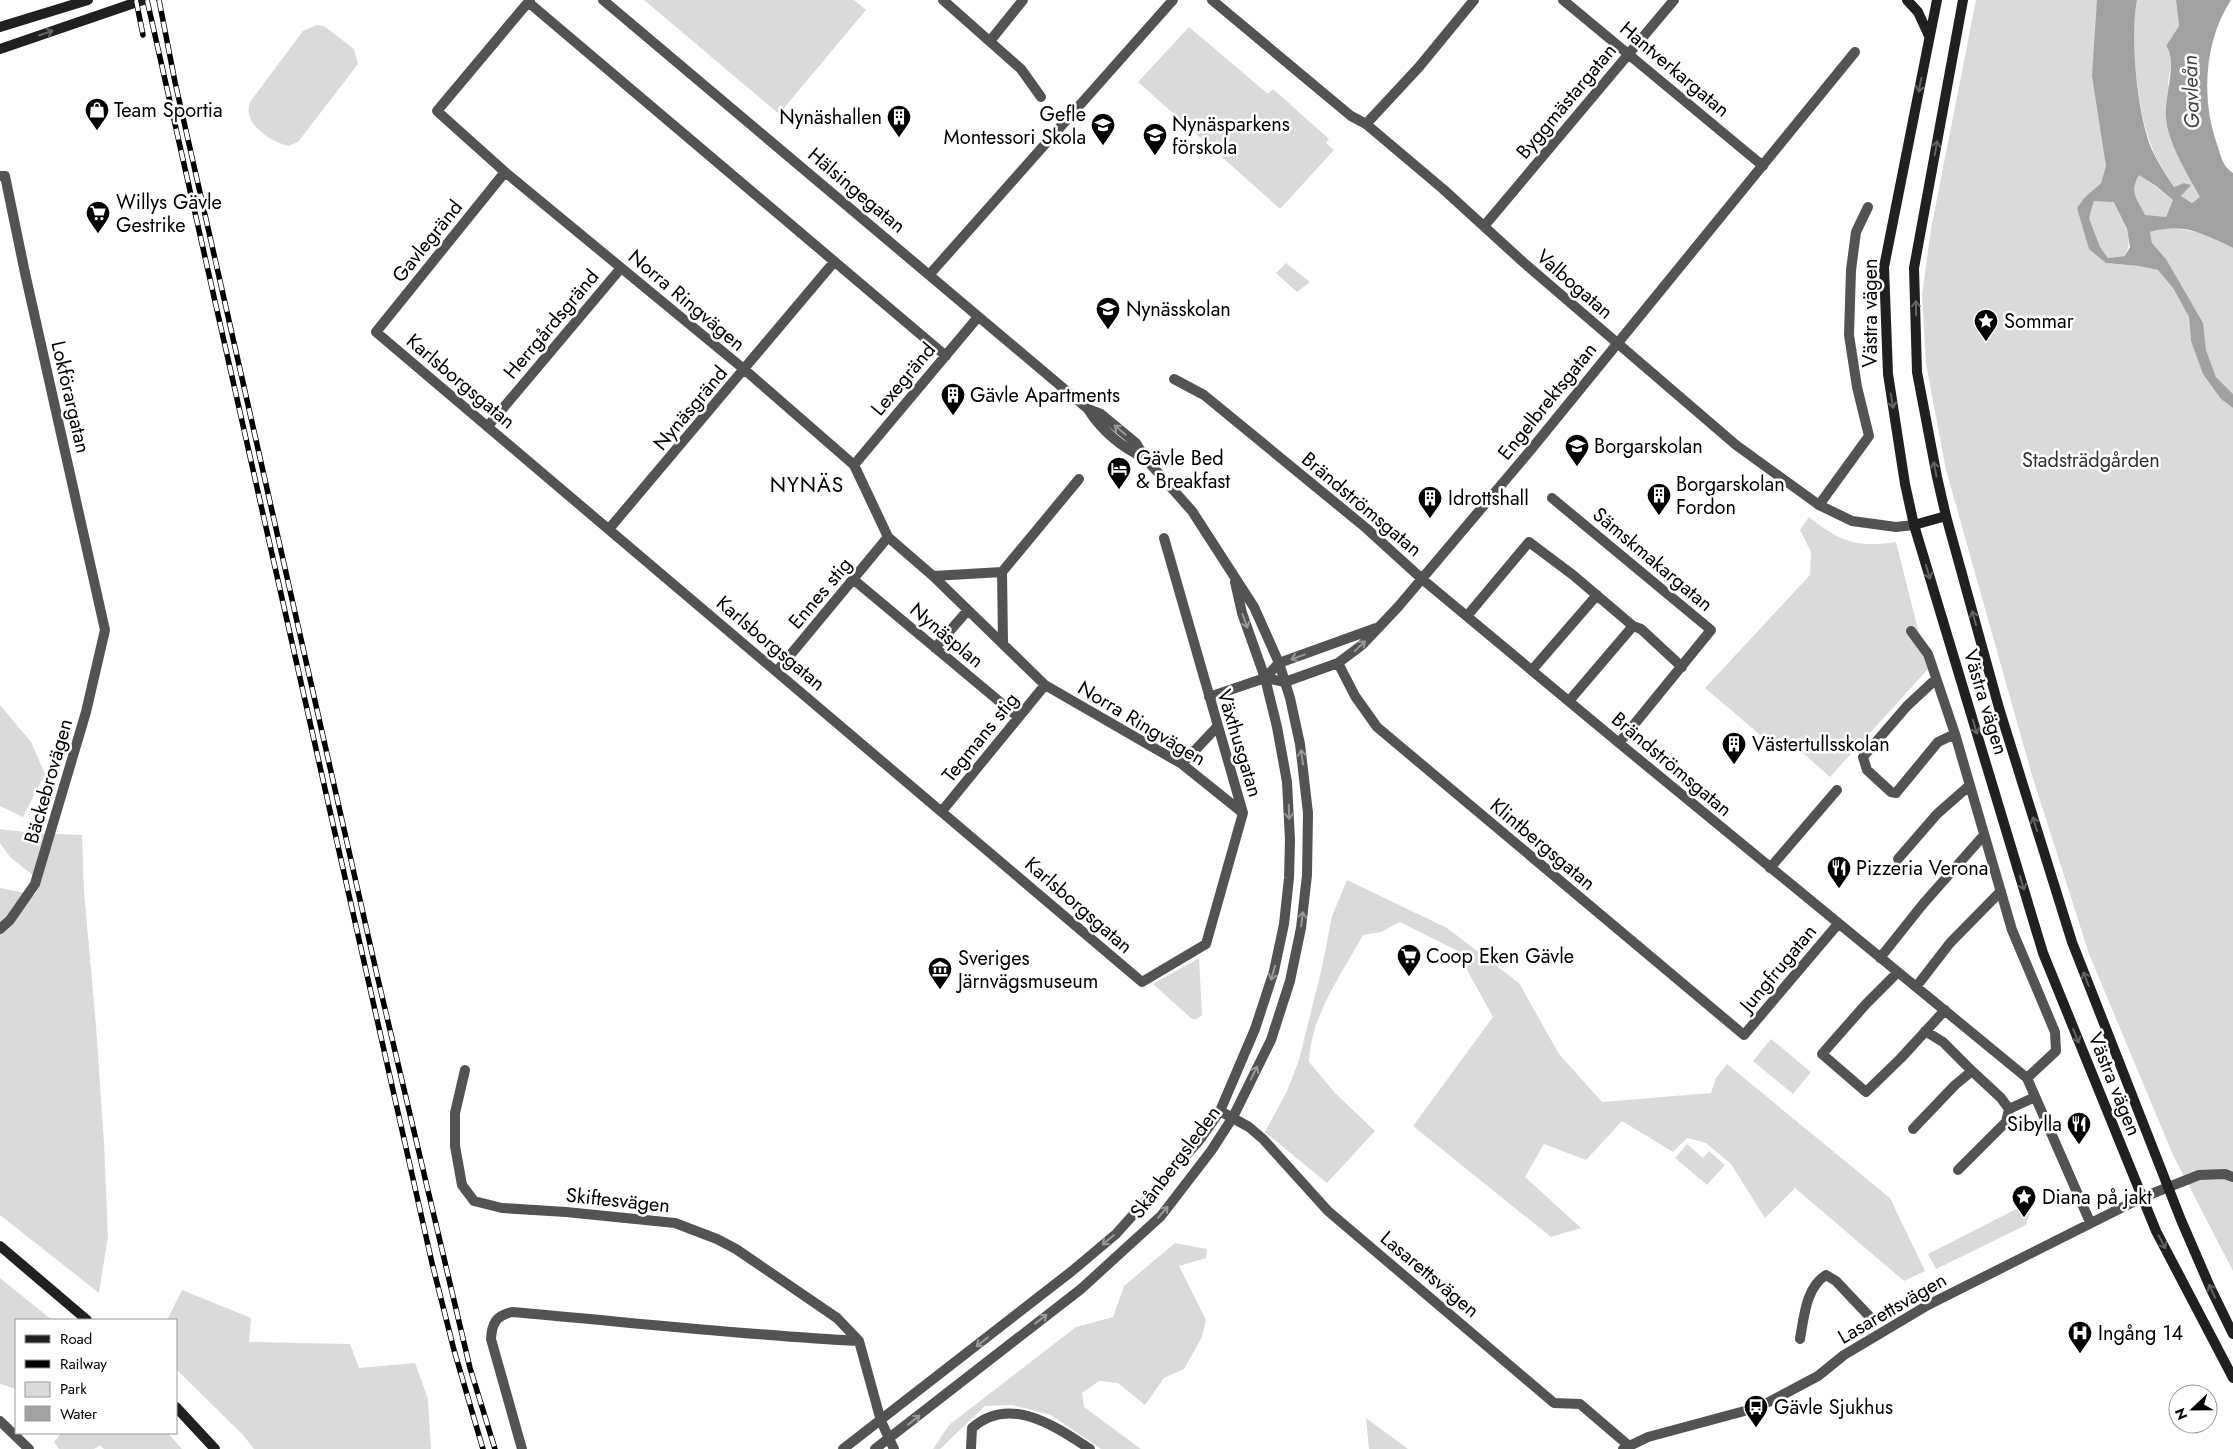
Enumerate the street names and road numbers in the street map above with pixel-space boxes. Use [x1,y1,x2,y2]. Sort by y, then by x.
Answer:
street label: Hantverkargatan [1613,15,1736,124]
street label: Byggmästargatan [1509,37,1623,165]
street label: Hälsingegatan [801,141,912,240]
street label: Gavlegränd [385,194,470,289]
street label: Norra Ringvägen [622,243,751,358]
street label: Valbogatan [1530,243,1620,326]
street label: Västra vägen [1856,259,1885,367]
street label: Herrgårdsgränd [497,263,606,385]
street label: Karlsborgsgatan [400,327,522,436]
street label: Engelbrektsgatan [1491,336,1604,466]
street label: Lexegränd [864,337,943,422]
street label: Lokförargatan [44,338,98,456]
street label: Nynäsgränd [646,360,734,457]
street label: Brändströmsgatan [1295,445,1428,564]
street label: Sämskmakargatan [1586,500,1719,618]
street label: Ennes stig [782,551,859,636]
street label: Karlsborgsgatan [710,589,832,698]
street label: Nynäsplan [903,596,990,675]
street label: Västra vägen [1956,646,2015,758]
street label: Norra Ringvägen [1072,674,1211,773]
street label: Tegmans stig [935,686,1026,789]
street label: Växthusgatan [1209,686,1270,801]
street label: Brändströmsgatan [1605,705,1738,824]
street label: Bäckebrovägen [17,715,80,847]
street label: Klintbergsgatan [1484,791,1602,897]
street label: Karlsborgsgatan [1018,850,1139,961]
street label: Jungfrugatan [1731,918,1824,1021]
street label: Västra vägen [2081,1028,2148,1140]
street label: Skånbergsleden [1123,1100,1228,1225]
street label: Skiftesvägen [564,1181,671,1220]
street label: Lasarettsvägen [1374,1224,1486,1325]
street label: Lasarettsvägen [1832,1266,1952,1351]

